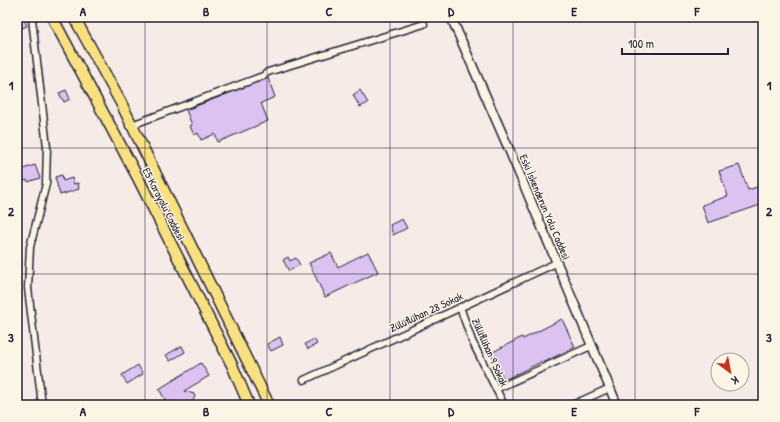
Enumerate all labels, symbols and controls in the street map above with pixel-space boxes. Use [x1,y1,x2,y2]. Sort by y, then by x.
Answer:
text: A [80,2,87,20]
text: B [203,2,210,20]
text: C [325,2,333,20]
text: D [448,2,455,20]
text: E [571,2,577,20]
text: F [694,2,701,20]
scale bar [622,30,728,56]
text: 100 m [628,35,654,52]
text: 1 [9,76,14,94]
text: 1 [767,76,772,94]
street label: Eski İskenderun Yolu Caddesi [516,152,574,262]
street label: E5 Karayolu Caddesi [140,165,188,243]
text: 2 [8,202,15,220]
text: 2 [766,202,773,220]
street label: Zülüflühan 28 Sokak [387,289,465,335]
street label: Zülüflühan 9 Sokak [469,316,511,389]
text: 3 [8,328,14,346]
text: 3 [766,328,772,346]
north arrow [710,352,750,392]
text: K [729,373,741,388]
text: A [80,402,87,420]
text: B [203,402,210,420]
text: C [325,402,333,420]
text: D [448,402,455,420]
text: E [571,402,577,420]
text: F [694,402,701,420]

